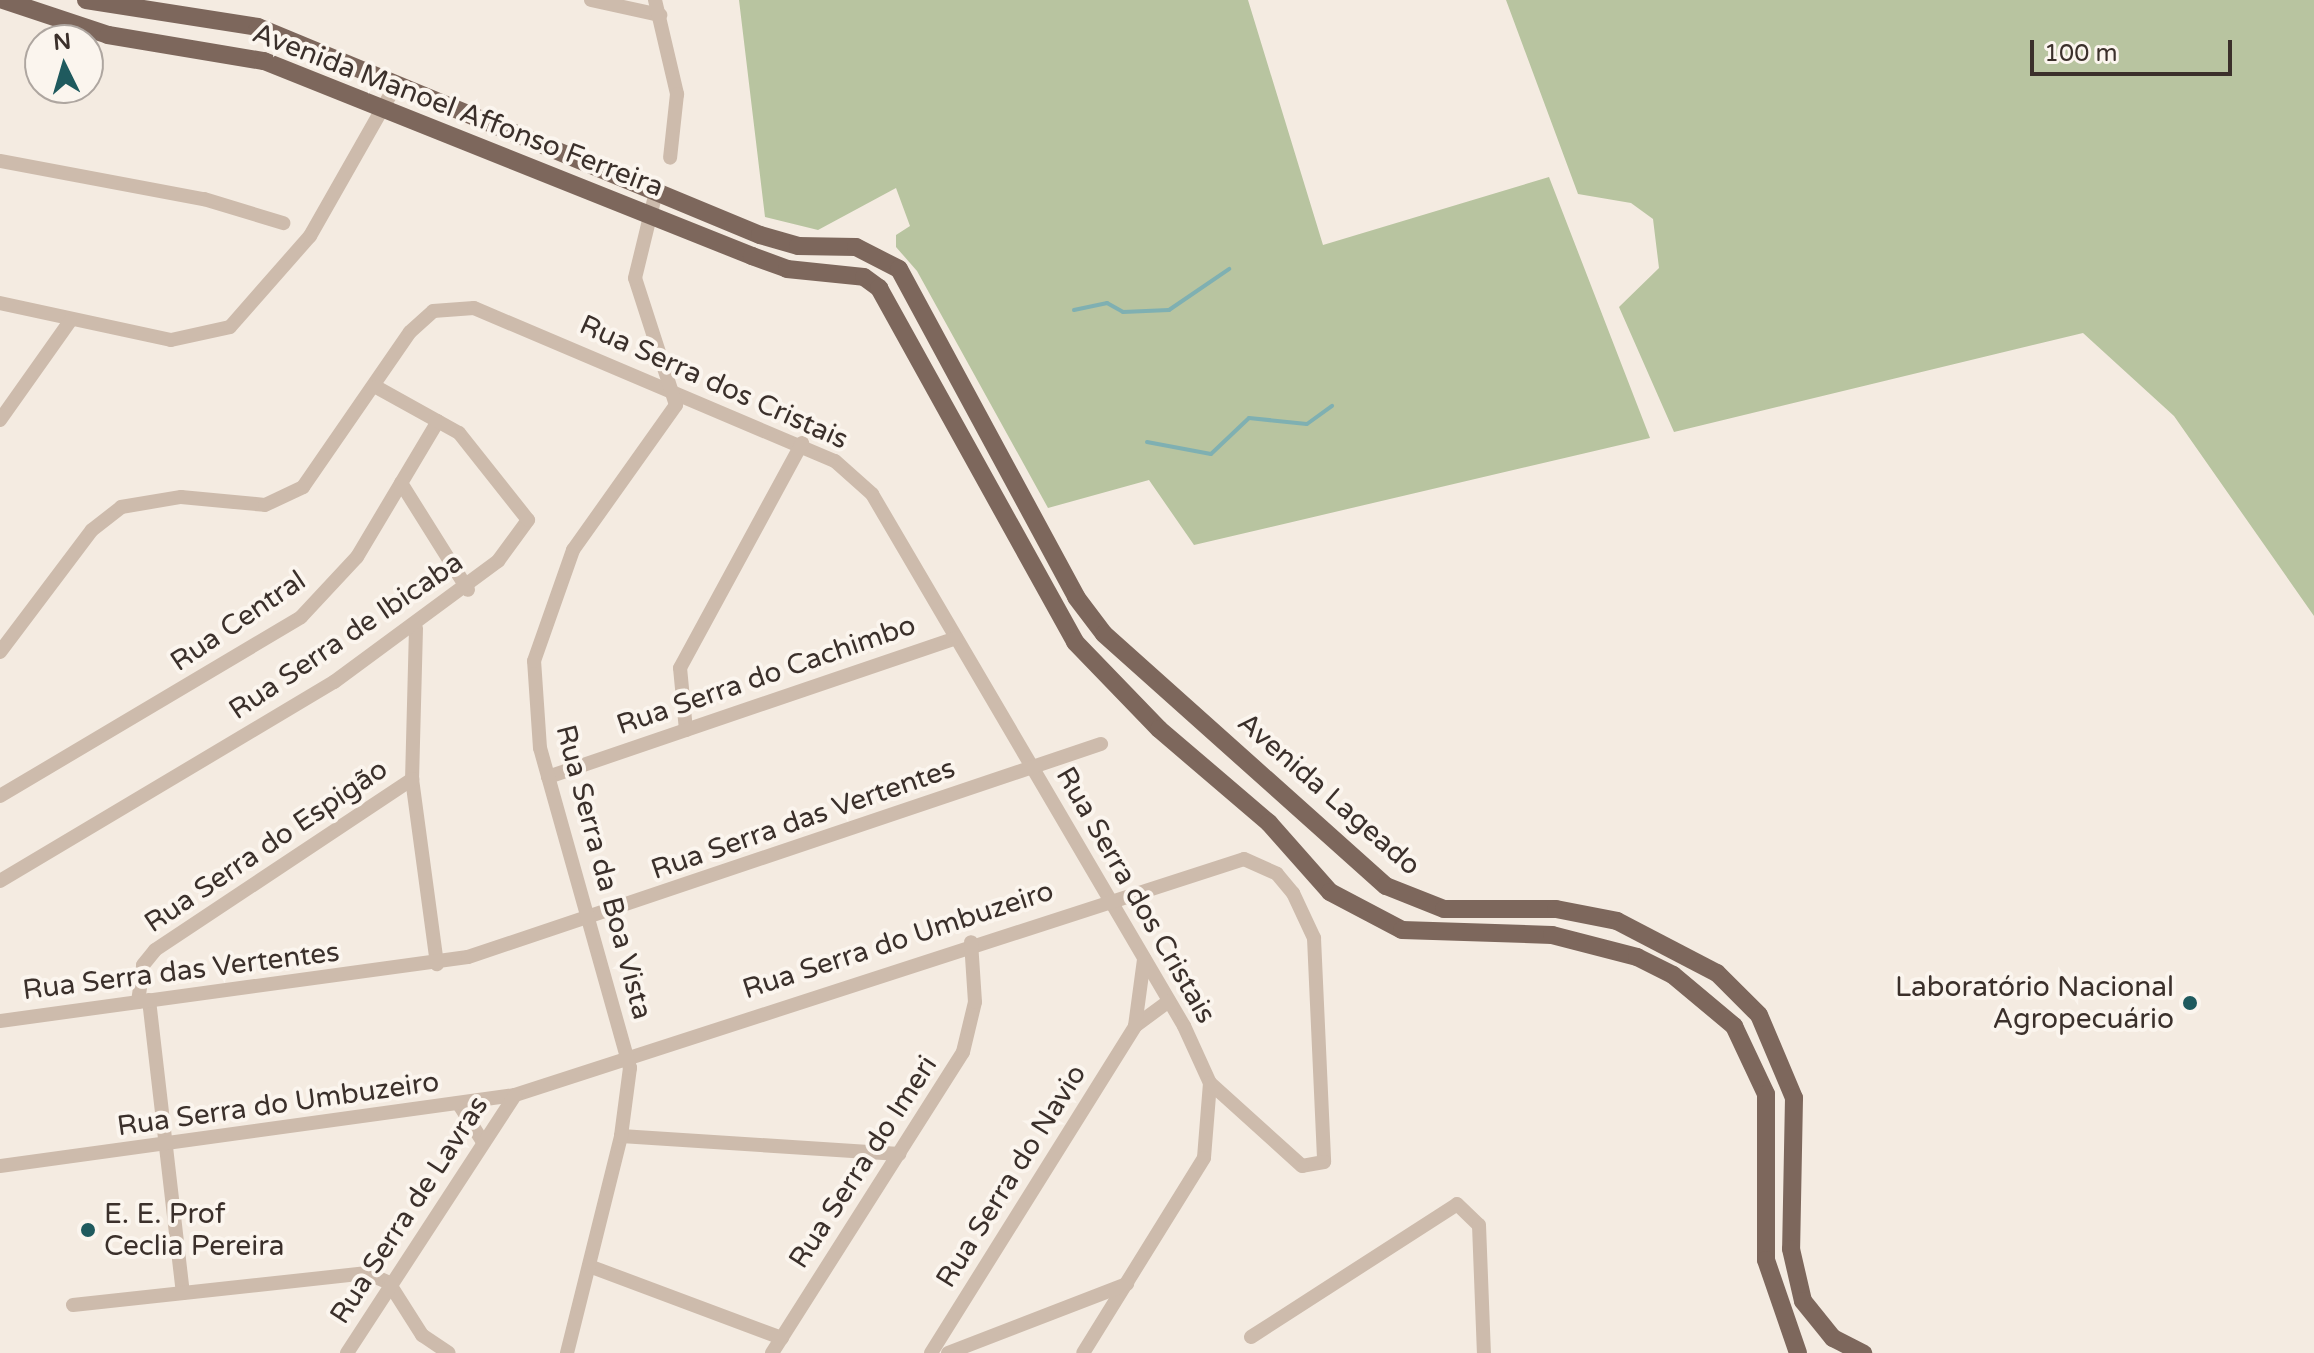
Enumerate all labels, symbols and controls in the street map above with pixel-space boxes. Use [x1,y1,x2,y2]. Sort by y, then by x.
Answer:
street label: Avenida Manoel Affonso Ferreira [248,16,668,204]
north arrow [24,24,104,104]
scale bar [2034,24,2236,74]
text: N [52,28,72,56]
text: 100 m [2044,39,2118,68]
street label: Rua Serra dos Cristais [575,308,853,456]
street label: Rua Serra de Ibicaba [223,545,469,727]
street label: Rua Central [164,564,312,678]
street label: Rua Serra do Cachimbo [612,608,920,742]
street label: Avenida Lageado [1231,706,1427,882]
street label: Rua Serra da Boa Vista [549,721,659,1023]
street label: Rua Serra das Vertentes [647,751,959,887]
street label: Rua Serra do Espigão [138,752,394,940]
street label: Rua Serra dos Cristais [1049,761,1223,1029]
street label: Rua Serra do Umbuzeiro [738,874,1058,1006]
street label: Rua Serra das Vertentes [21,935,341,1007]
place label: Laboratório Nacional Agropecuário [1895,970,2174,1036]
marker: Laboratório Nacional Agropecuário [2181,994,2199,1012]
street label: Rua Serra do Imeri [782,1049,944,1275]
street label: Rua Serra do Navio [929,1058,1093,1294]
street label: Rua Serra do Umbuzeiro [115,1065,441,1143]
street label: Rua Serra de Lavras [323,1090,495,1330]
place label: E. E. Prof Ceclia Pereira [104,1197,285,1263]
marker: E. E. Prof Ceclia Pereira [79,1221,97,1239]

